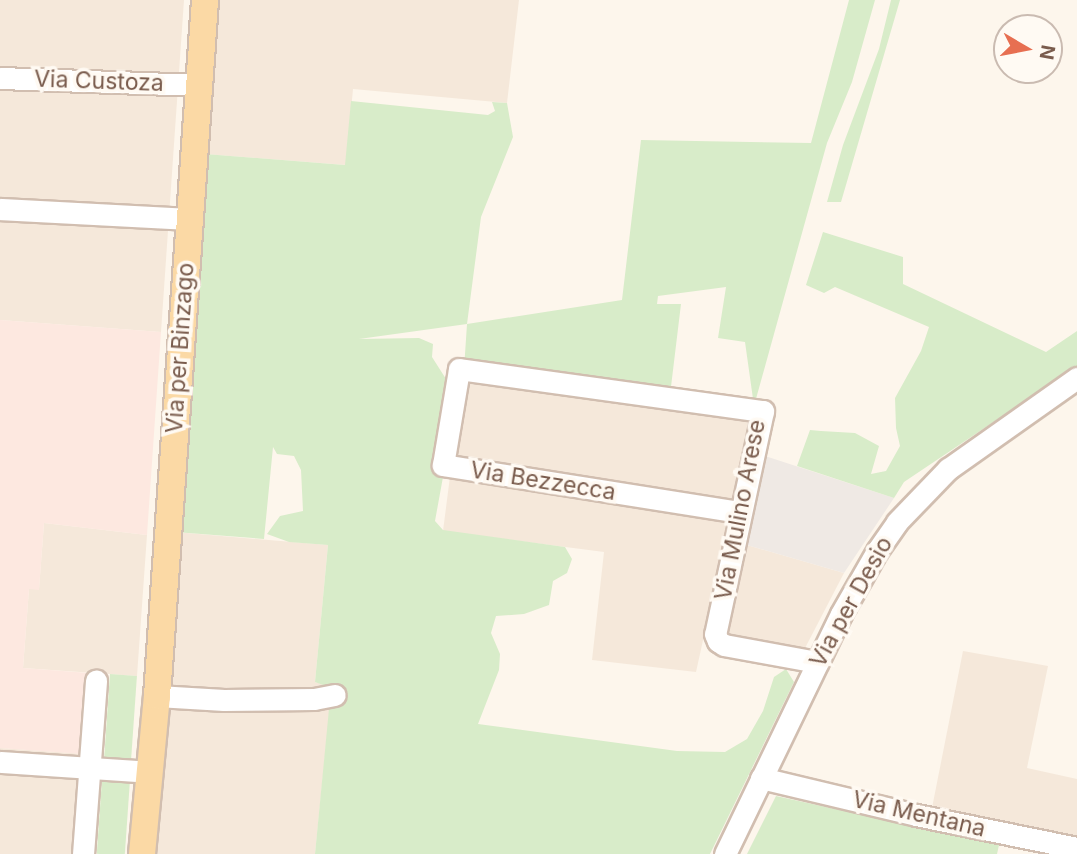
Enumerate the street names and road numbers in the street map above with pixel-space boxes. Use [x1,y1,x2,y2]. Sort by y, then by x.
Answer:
street label: Via Custoza [34,65,164,97]
street label: Via per Binzago [160,262,200,434]
street label: Via Mulino Arese [709,417,771,603]
street label: Via Bezzecca [468,456,618,506]
street label: Via per Desio [804,532,898,672]
street label: Via Mentana [850,785,988,843]

